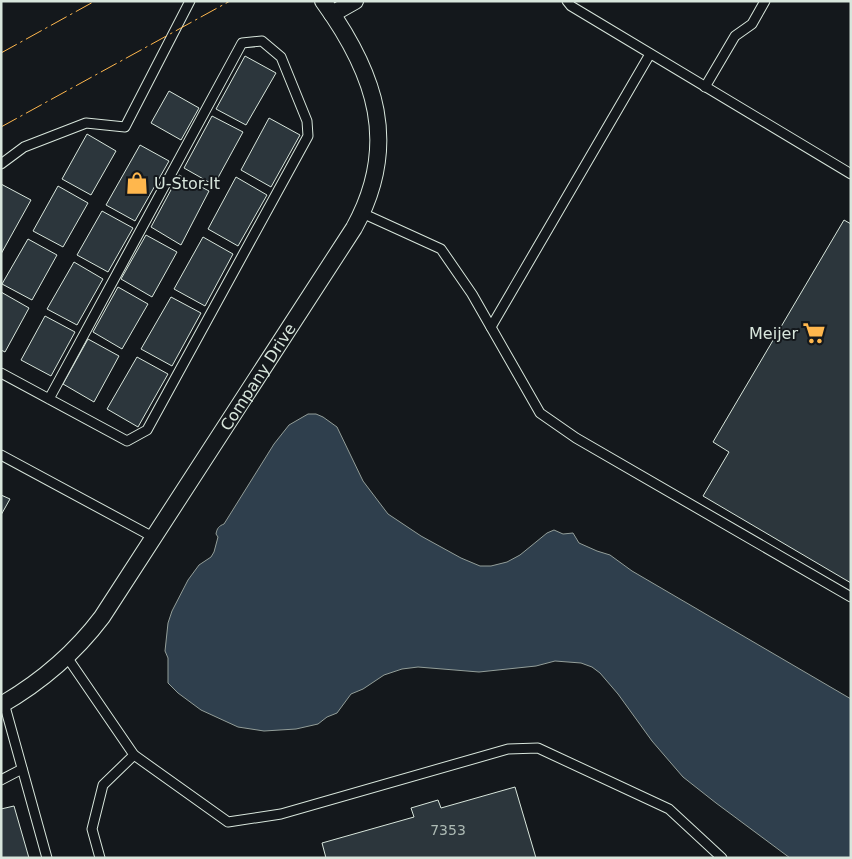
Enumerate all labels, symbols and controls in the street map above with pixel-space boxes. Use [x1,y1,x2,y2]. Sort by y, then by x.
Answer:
shop icon: U-Stor-It [124,170,150,196]
place label: U-Stor-It [154,174,220,193]
street label: Company Drive [216,320,299,434]
supermarket icon: Meijer [801,320,827,346]
place label: Meijer [749,324,798,343]
house number: 7353 [430,822,466,838]

